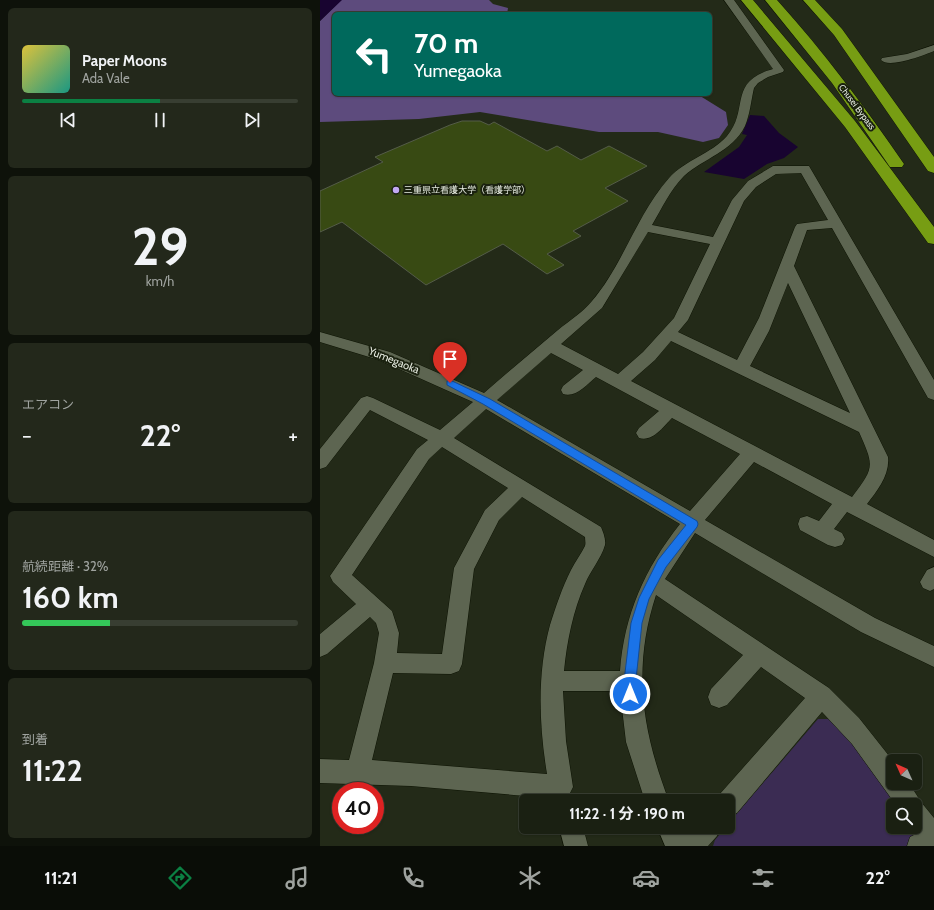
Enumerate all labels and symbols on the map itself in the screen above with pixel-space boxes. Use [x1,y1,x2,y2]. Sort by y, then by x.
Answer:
street label: Chusei Bypass [837,82,878,132]
place label: 三重県立看護大学（看護学部） [404,184,530,195]
marker: 三重県立看護大学（看護学部） [391,185,401,195]
pin [433,342,467,383]
street label: Yumegaoka [366,343,422,377]
position arrow [609,673,651,715]
north arrow [886,754,922,790]
speed limit sign: 40 [332,782,384,834]

